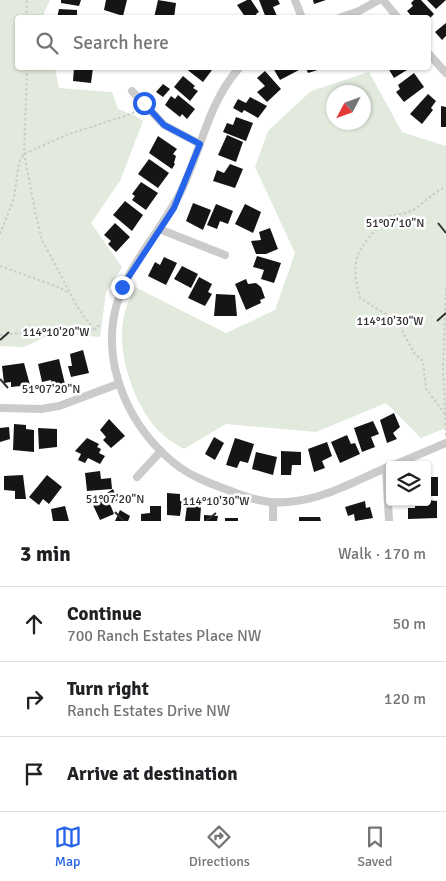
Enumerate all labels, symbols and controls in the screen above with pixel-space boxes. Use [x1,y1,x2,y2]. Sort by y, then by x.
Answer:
search box [15,15,431,70]
icon: search [33,29,61,57]
text: Search here [73,31,169,55]
north arrow [326,85,371,130]
route start [133,92,156,115]
text: 51°07'10"N [366,216,424,231]
route end [111,276,134,299]
text: 114°10'30"W [356,314,424,329]
text: 114°10'20"W [22,325,90,340]
text: 51°07'20"N [22,382,80,397]
map controls [386,461,431,506]
button: layers [386,461,431,506]
text: 51°07'20"N [86,492,144,507]
text: 114°10'30"W [182,494,250,509]
text: 3 min [20,541,71,567]
text: Walk · 170 m [338,544,426,564]
text: Continue [67,602,142,626]
icon: ahead [20,610,48,638]
text: 50 m [392,614,426,634]
text: 700 Ranch Estates Place NW [67,626,261,646]
text: Turn right [67,677,149,701]
icon: right [20,685,48,713]
text: 120 m [384,689,426,709]
text: Ranch Estates Drive NW [67,701,230,721]
icon: arrive [20,760,48,788]
text: Arrive at destination [67,762,238,786]
tab: Map [54,823,82,870]
tab: Directions [189,823,250,870]
tab: Saved [357,823,392,870]

